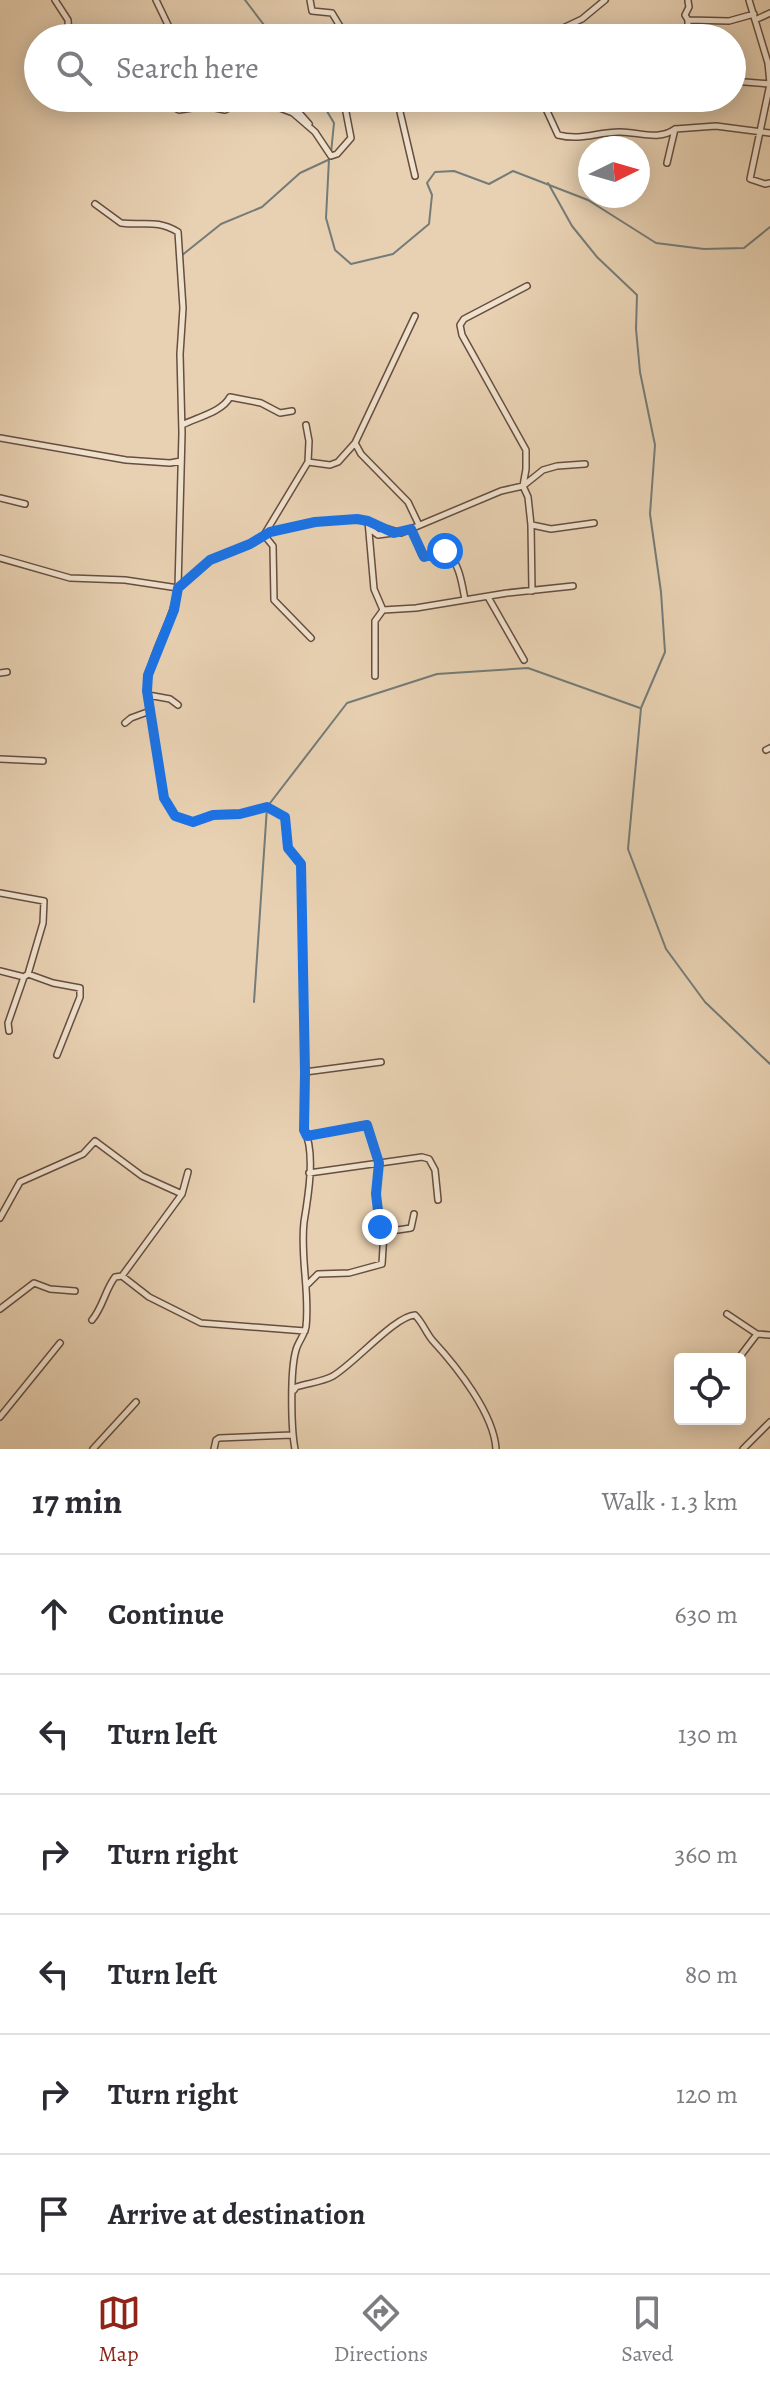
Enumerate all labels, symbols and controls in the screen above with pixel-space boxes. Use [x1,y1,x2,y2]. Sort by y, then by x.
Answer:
search box [24,24,746,112]
icon: search [52,46,96,90]
text: Search here [116,48,259,88]
north arrow [578,136,650,208]
route start [427,533,463,569]
route end [362,1209,398,1245]
map controls [674,1353,746,1425]
button: locate [674,1353,746,1425]
text: 17 min [32,1478,122,1525]
text: Walk · 1.3 km [602,1484,738,1519]
icon: ahead [32,1592,76,1636]
text: Continue [108,1594,224,1634]
text: 630 m [675,1597,738,1632]
icon: left [32,1712,76,1756]
text: Turn left [108,1714,217,1754]
text: 130 m [678,1717,738,1752]
icon: right [32,1832,76,1876]
text: Turn right [108,1834,238,1874]
text: 360 m [675,1837,738,1872]
icon: left [32,1952,76,1996]
text: Turn left [108,1954,217,1994]
text: 80 m [685,1957,738,1992]
icon: right [32,2072,76,2116]
text: Turn right [108,2074,238,2114]
text: 120 m [676,2077,738,2112]
icon: arrive [32,2192,76,2236]
text: Arrive at destination [108,2194,365,2234]
tab: Map [97,2291,141,2369]
tab: Directions [334,2291,428,2369]
tab: Saved [621,2291,673,2369]

